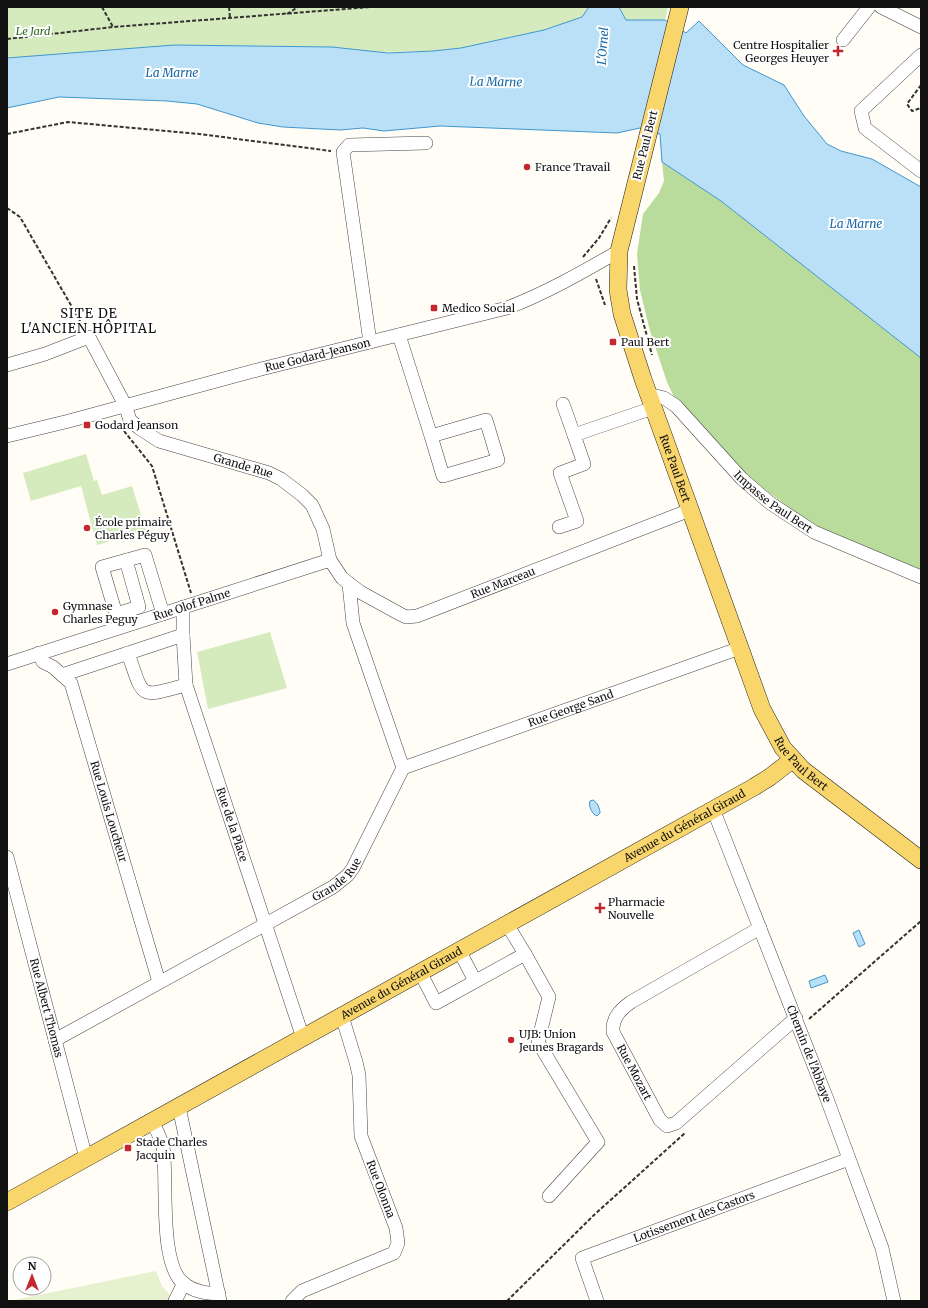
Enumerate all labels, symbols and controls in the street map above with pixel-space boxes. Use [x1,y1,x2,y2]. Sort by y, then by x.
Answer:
park label: Le Jard [16,24,51,38]
water label: L'Ornel [594,26,611,65]
place label: Centre Hospitalier Georges Heuyer [733,38,829,65]
marker: Centre Hospitalier Georges Heuyer [832,45,844,57]
water label: La Marne [146,65,198,80]
water label: La Marne [469,74,523,89]
street label: Rue Paul Bert [630,108,661,181]
place label: France Travail [535,160,611,174]
marker: France Travail [522,162,532,172]
water label: La Marne [830,216,882,231]
place label: Medico Social [442,301,516,315]
marker: Medico Social [429,303,439,313]
district label: SITE DE L'ANCIEN HÔPITAL [21,305,157,337]
street label: Rue Godard-Jeanson [263,335,372,375]
place label: Paul Bert [621,335,670,349]
marker: Paul Bert [608,337,618,347]
place label: Godard Jeanson [95,418,179,432]
marker: Godard Jeanson [82,420,92,430]
street label: Rue Paul Bert [657,432,694,505]
street label: Grande Rue [212,450,276,481]
street label: Impasse Paul Bert [731,468,816,536]
place label: École primaire Charles Péguy [95,515,172,542]
marker: École primaire Charles Péguy [82,523,92,533]
street label: Rue Marceau [469,564,537,602]
street label: Rue Olof Palme [151,586,232,623]
place label: Gymnase Charles Peguy [63,599,138,626]
marker: Gymnase Charles Peguy [50,607,60,617]
street label: Rue George Sand [526,687,616,730]
street label: Rue Paul Bert [771,734,831,794]
street label: Rue Louis Loucheur [87,759,130,864]
street label: Rue de la Place [213,786,251,864]
street label: Avenue du Général Giraud [620,786,748,865]
street label: Grande Rue [310,855,364,904]
place label: Pharmacie Nouvelle [608,895,665,922]
marker: Pharmacie Nouvelle [595,903,605,913]
street label: Avenue du Général Giraud [337,943,465,1023]
street label: Rue Albert Thomas [27,957,66,1059]
street label: Chemin de l'Abbaye [784,1003,835,1104]
place label: UJB: Union Jeunes Bragards [518,1027,604,1054]
marker: UJB: Union Jeunes Bragards [506,1035,516,1045]
street label: Rue Mozart [614,1042,655,1103]
place label: Stade Charles Jacquin [135,1135,207,1162]
marker: Stade Charles Jacquin [123,1143,133,1153]
street label: Rue Olonna [364,1158,398,1220]
street label: Lotissement des Castors [631,1188,757,1245]
north arrow [12,1256,52,1296]
text: N [28,1259,37,1273]

